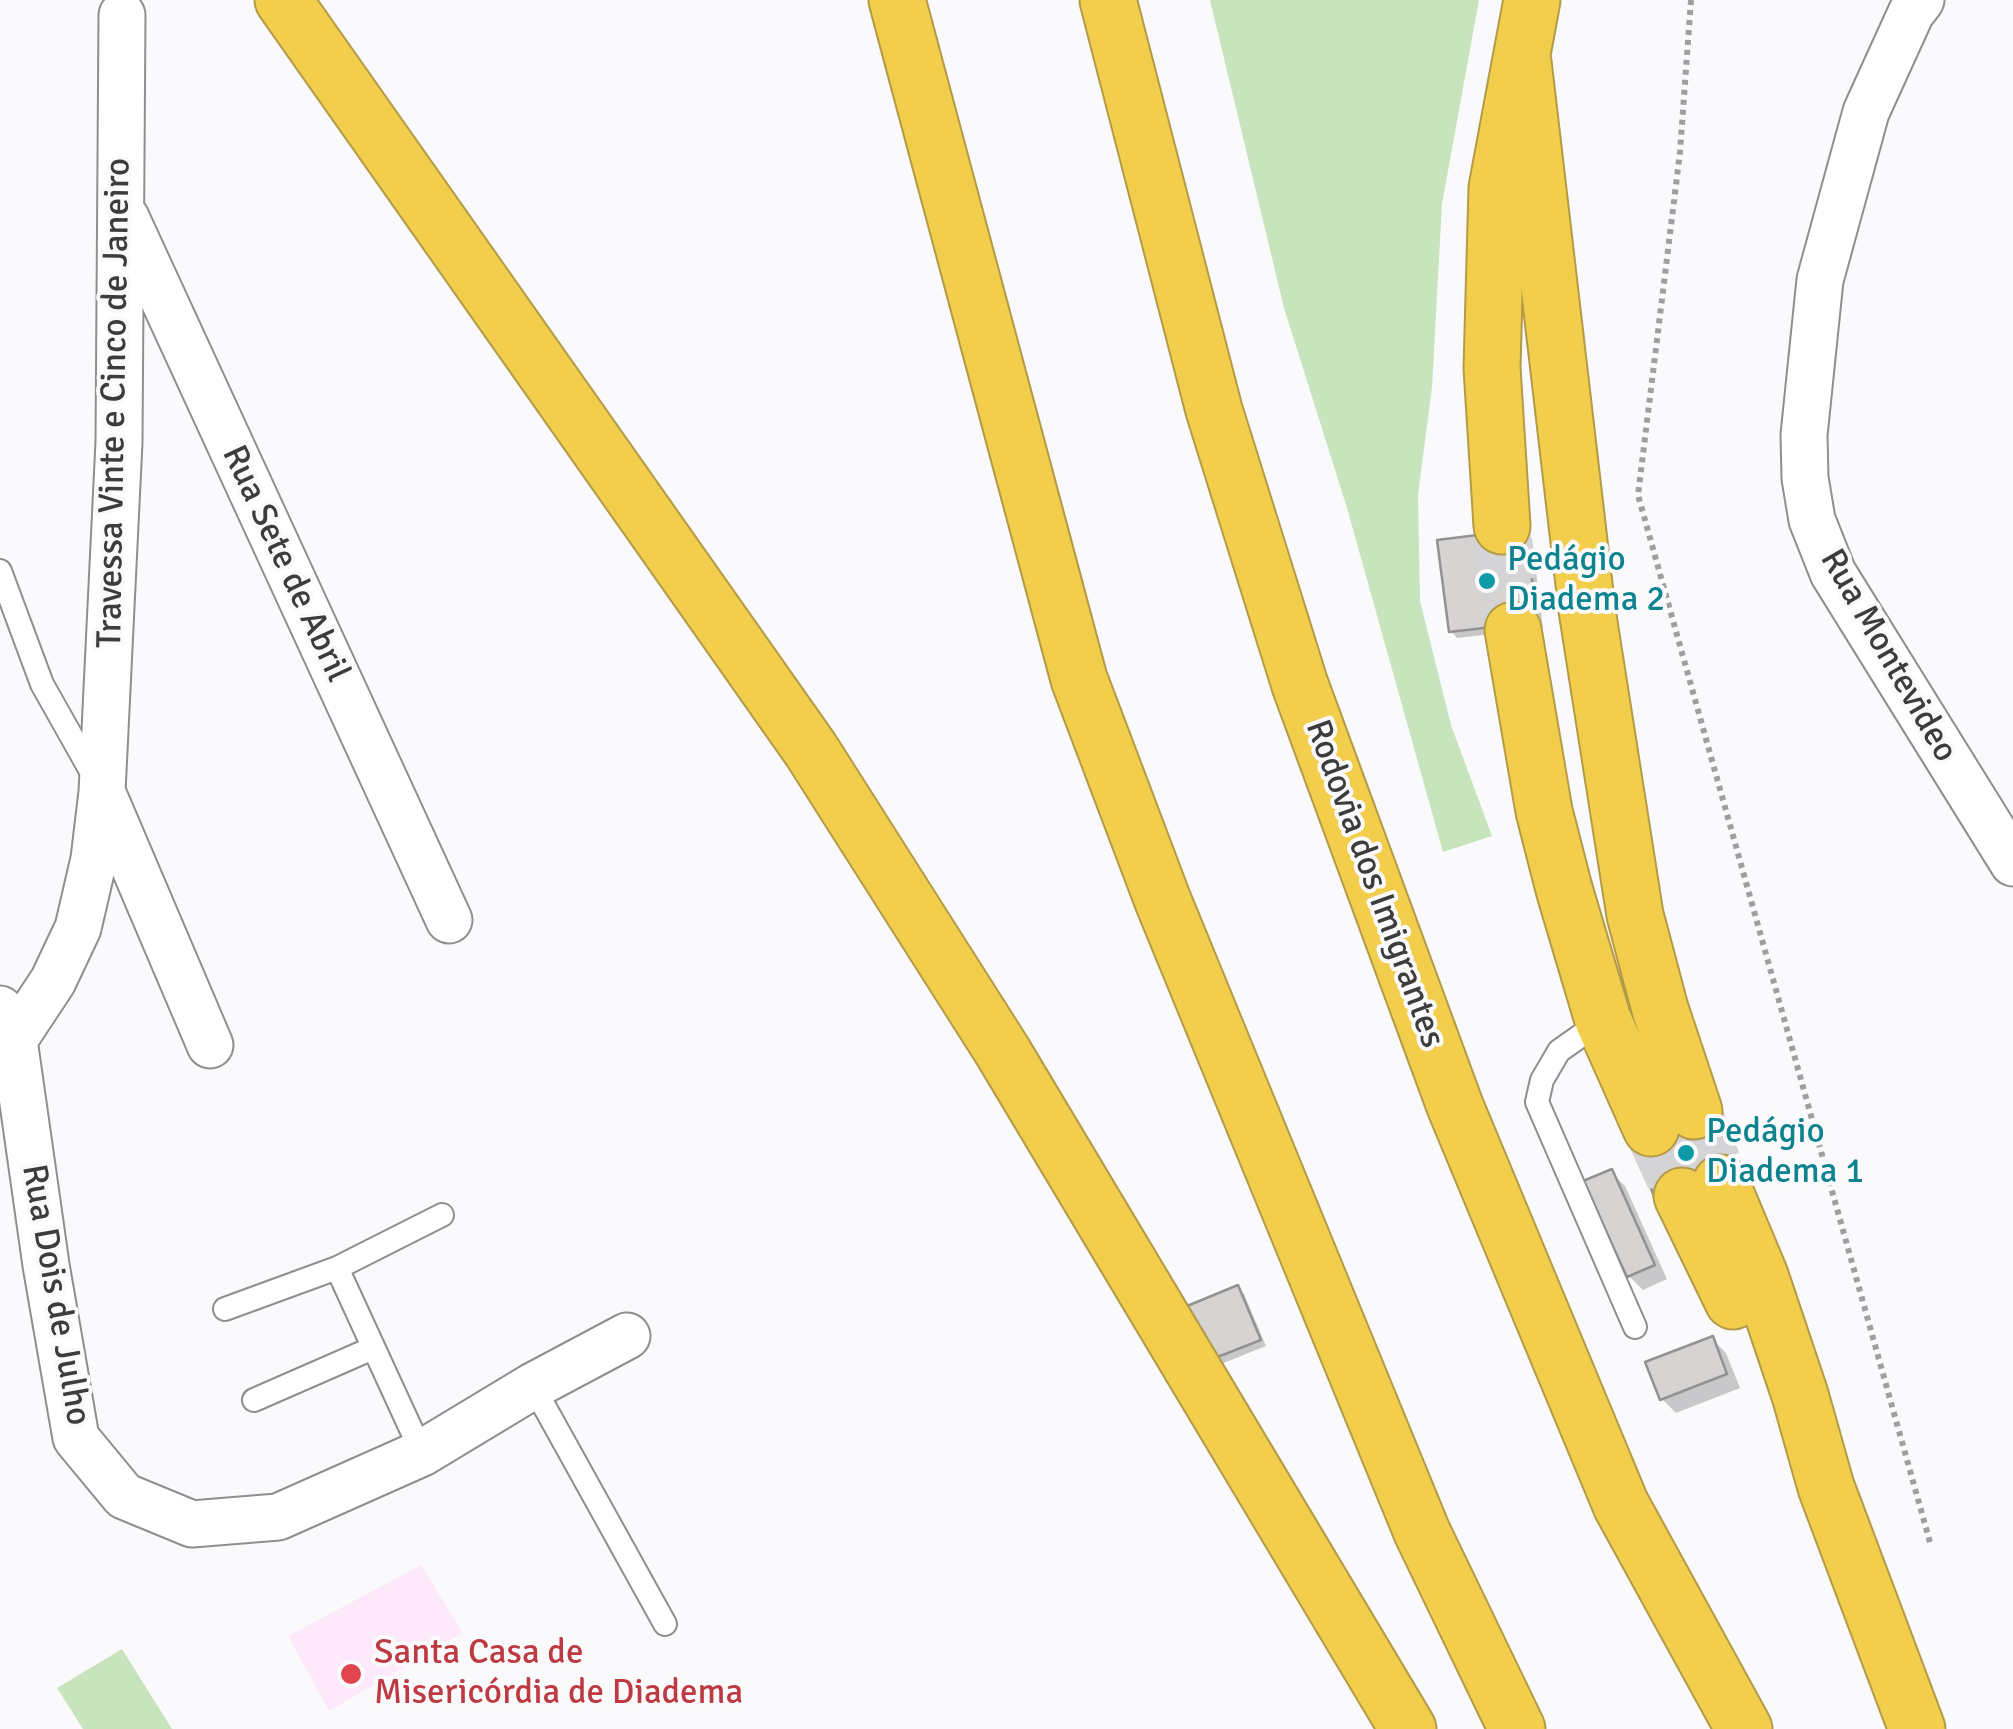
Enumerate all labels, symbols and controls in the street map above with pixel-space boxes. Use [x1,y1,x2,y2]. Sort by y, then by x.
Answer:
street label: Travessa Vinte e Cinco de Janeiro [90,158,140,648]
street label: Rua Sete de Abril [212,439,358,689]
place label: Pedágio Diadema 2 [1507,540,1665,622]
street label: Rua Montevideo [1810,542,1966,770]
marker: Pedágio Diadema 2 [1476,570,1498,592]
street label: Rodovia dos Imigrantes [1295,714,1453,1054]
place label: Pedágio Diadema 1 [1706,1112,1864,1194]
marker: Pedágio Diadema 1 [1675,1142,1697,1164]
street label: Rua Dois de Julho [11,1161,99,1429]
place label: Santa Casa de Misericórdia de Diadema [374,1633,743,1715]
marker: Santa Casa de Misericórdia de Diadema [338,1661,364,1687]

